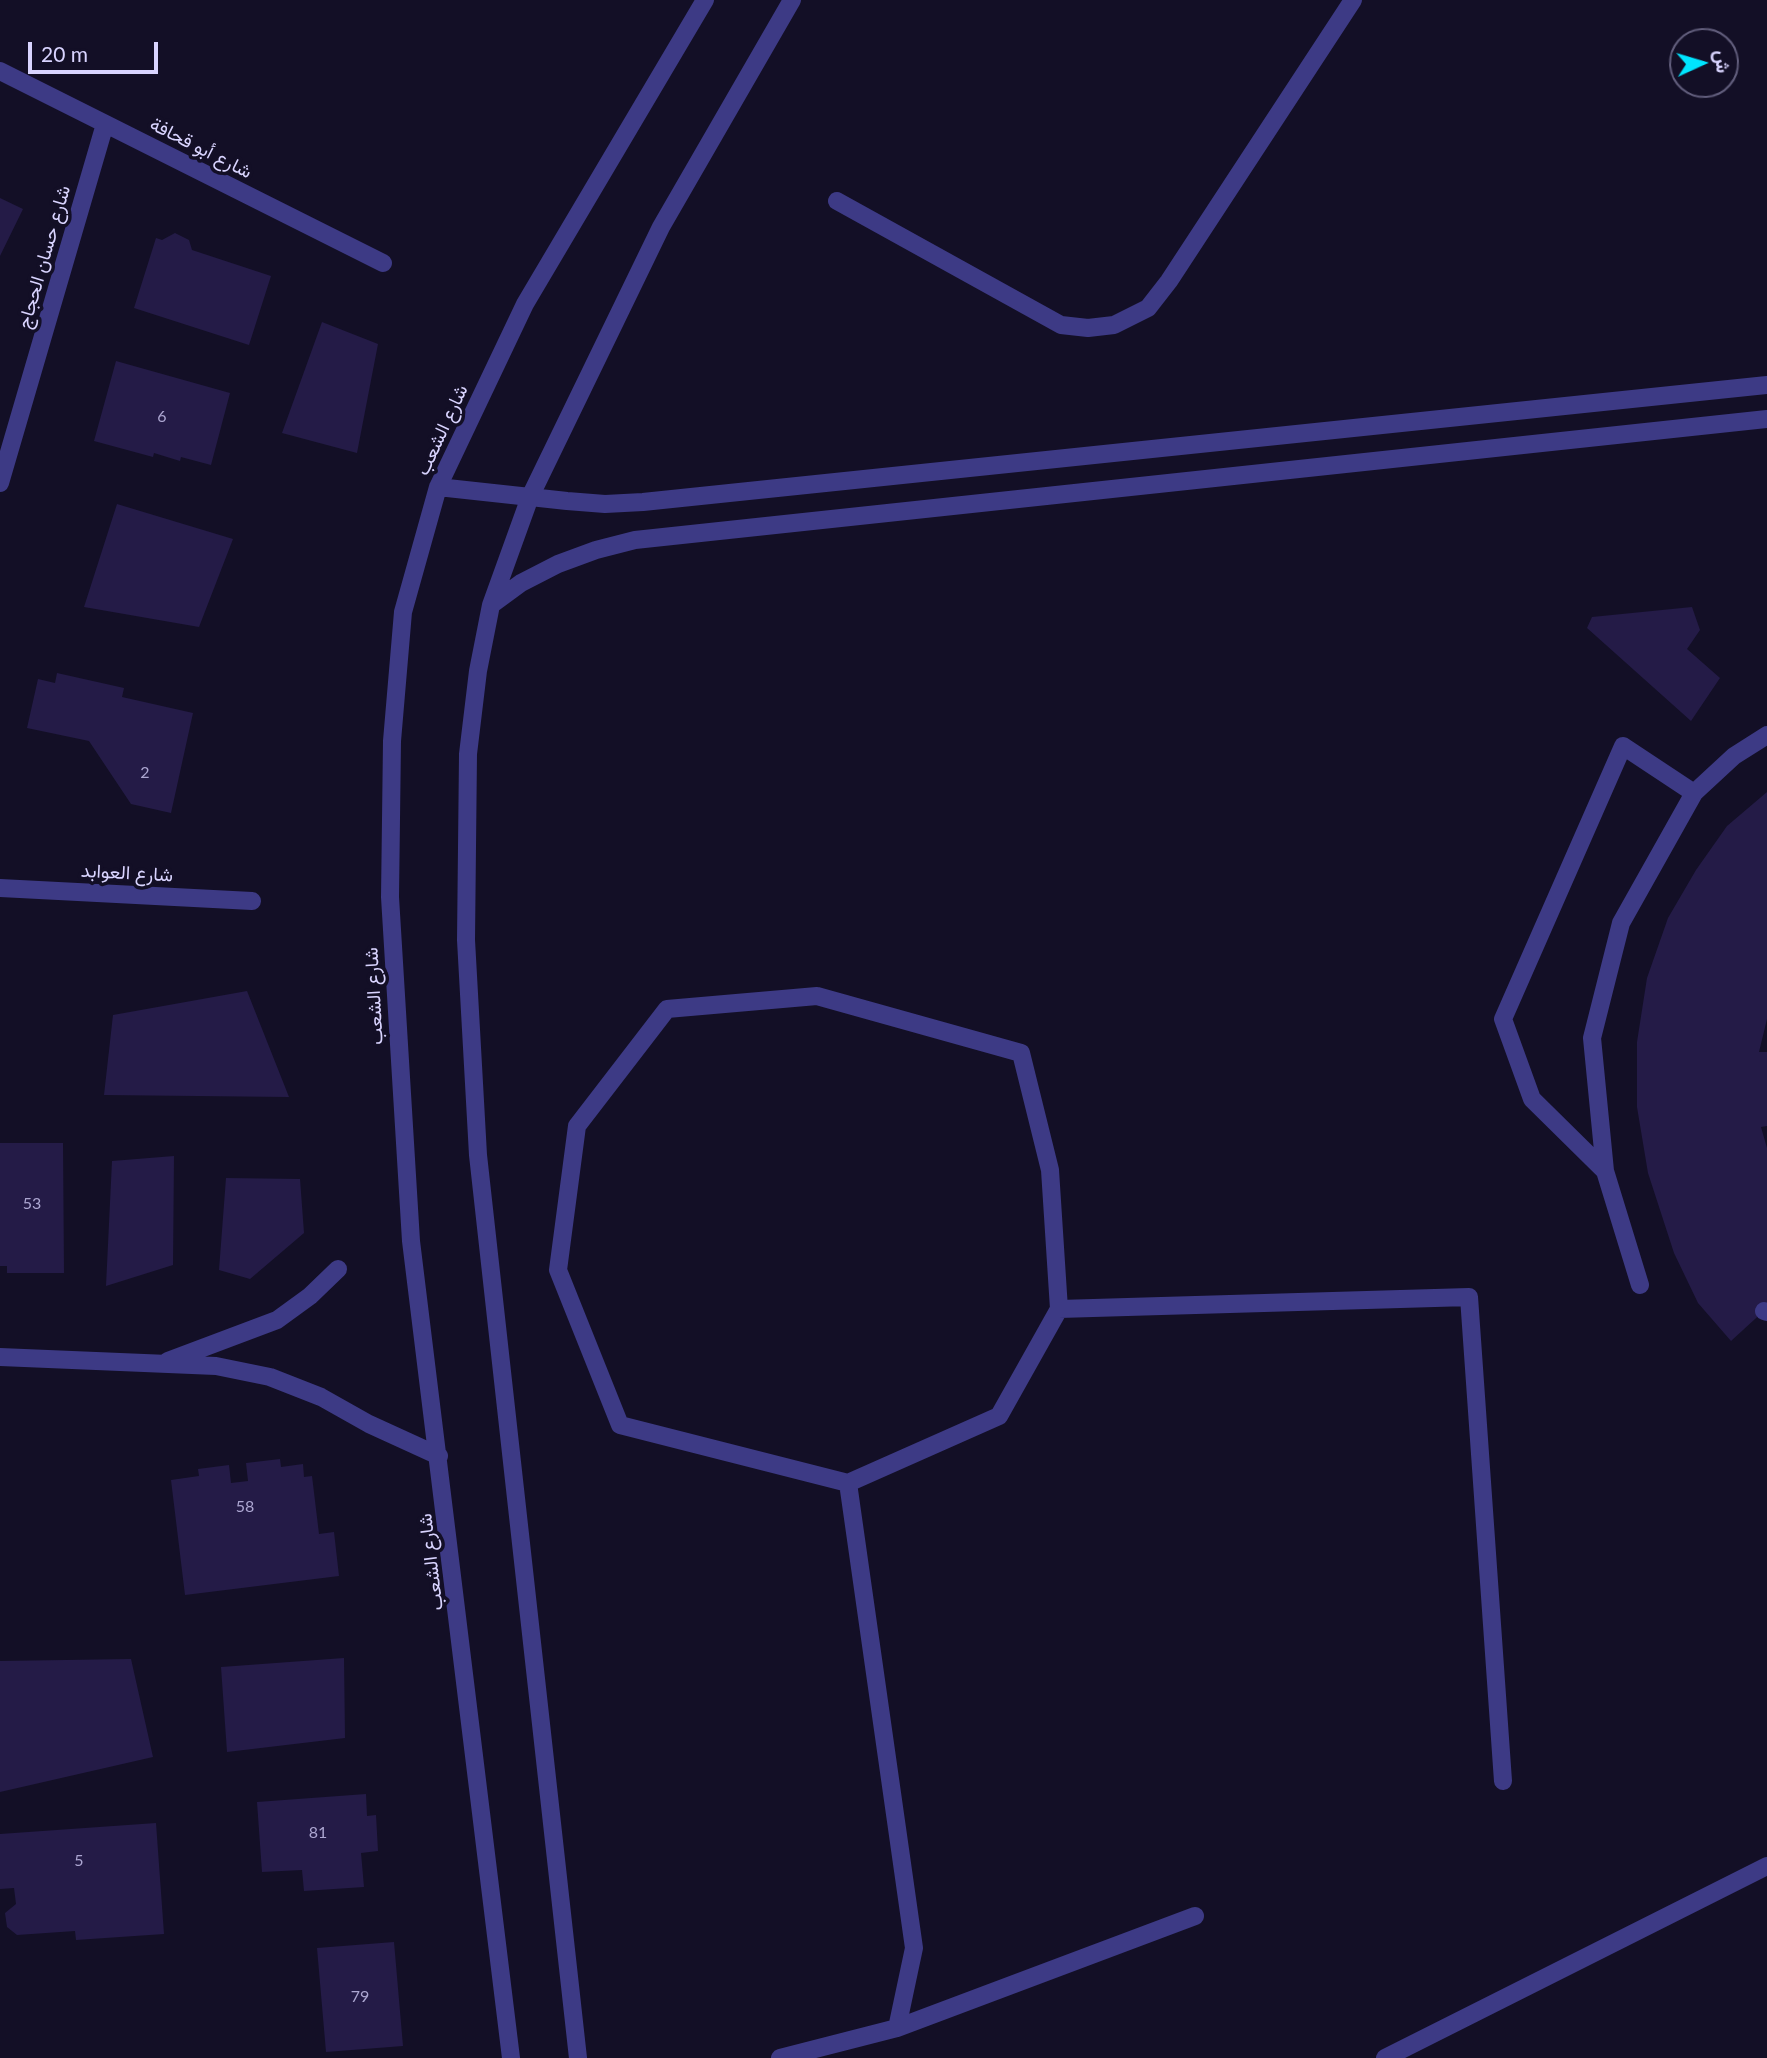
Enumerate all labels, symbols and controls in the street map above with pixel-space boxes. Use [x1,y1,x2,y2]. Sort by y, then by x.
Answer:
scale bar [32,28,161,72]
north arrow [1669,28,1739,98]
text: 20 m [41,41,88,66]
text: ش [1711,49,1736,74]
street label: شارع أبو قحافة [146,113,256,183]
street label: شارع حسان الحجاج [13,183,75,331]
street label: شارع الشعب [411,381,473,479]
house number: 6 [157,407,167,427]
house number: 2 [140,763,150,783]
street label: شارع العوابد [80,859,174,887]
street label: شارع الشعب [360,947,388,1045]
house number: 53 [23,1194,41,1214]
house number: 58 [236,1497,254,1517]
street label: شارع الشعب [414,1512,448,1612]
house number: 81 [309,1823,327,1843]
house number: 5 [74,1851,84,1871]
house number: 79 [351,1987,369,2007]

